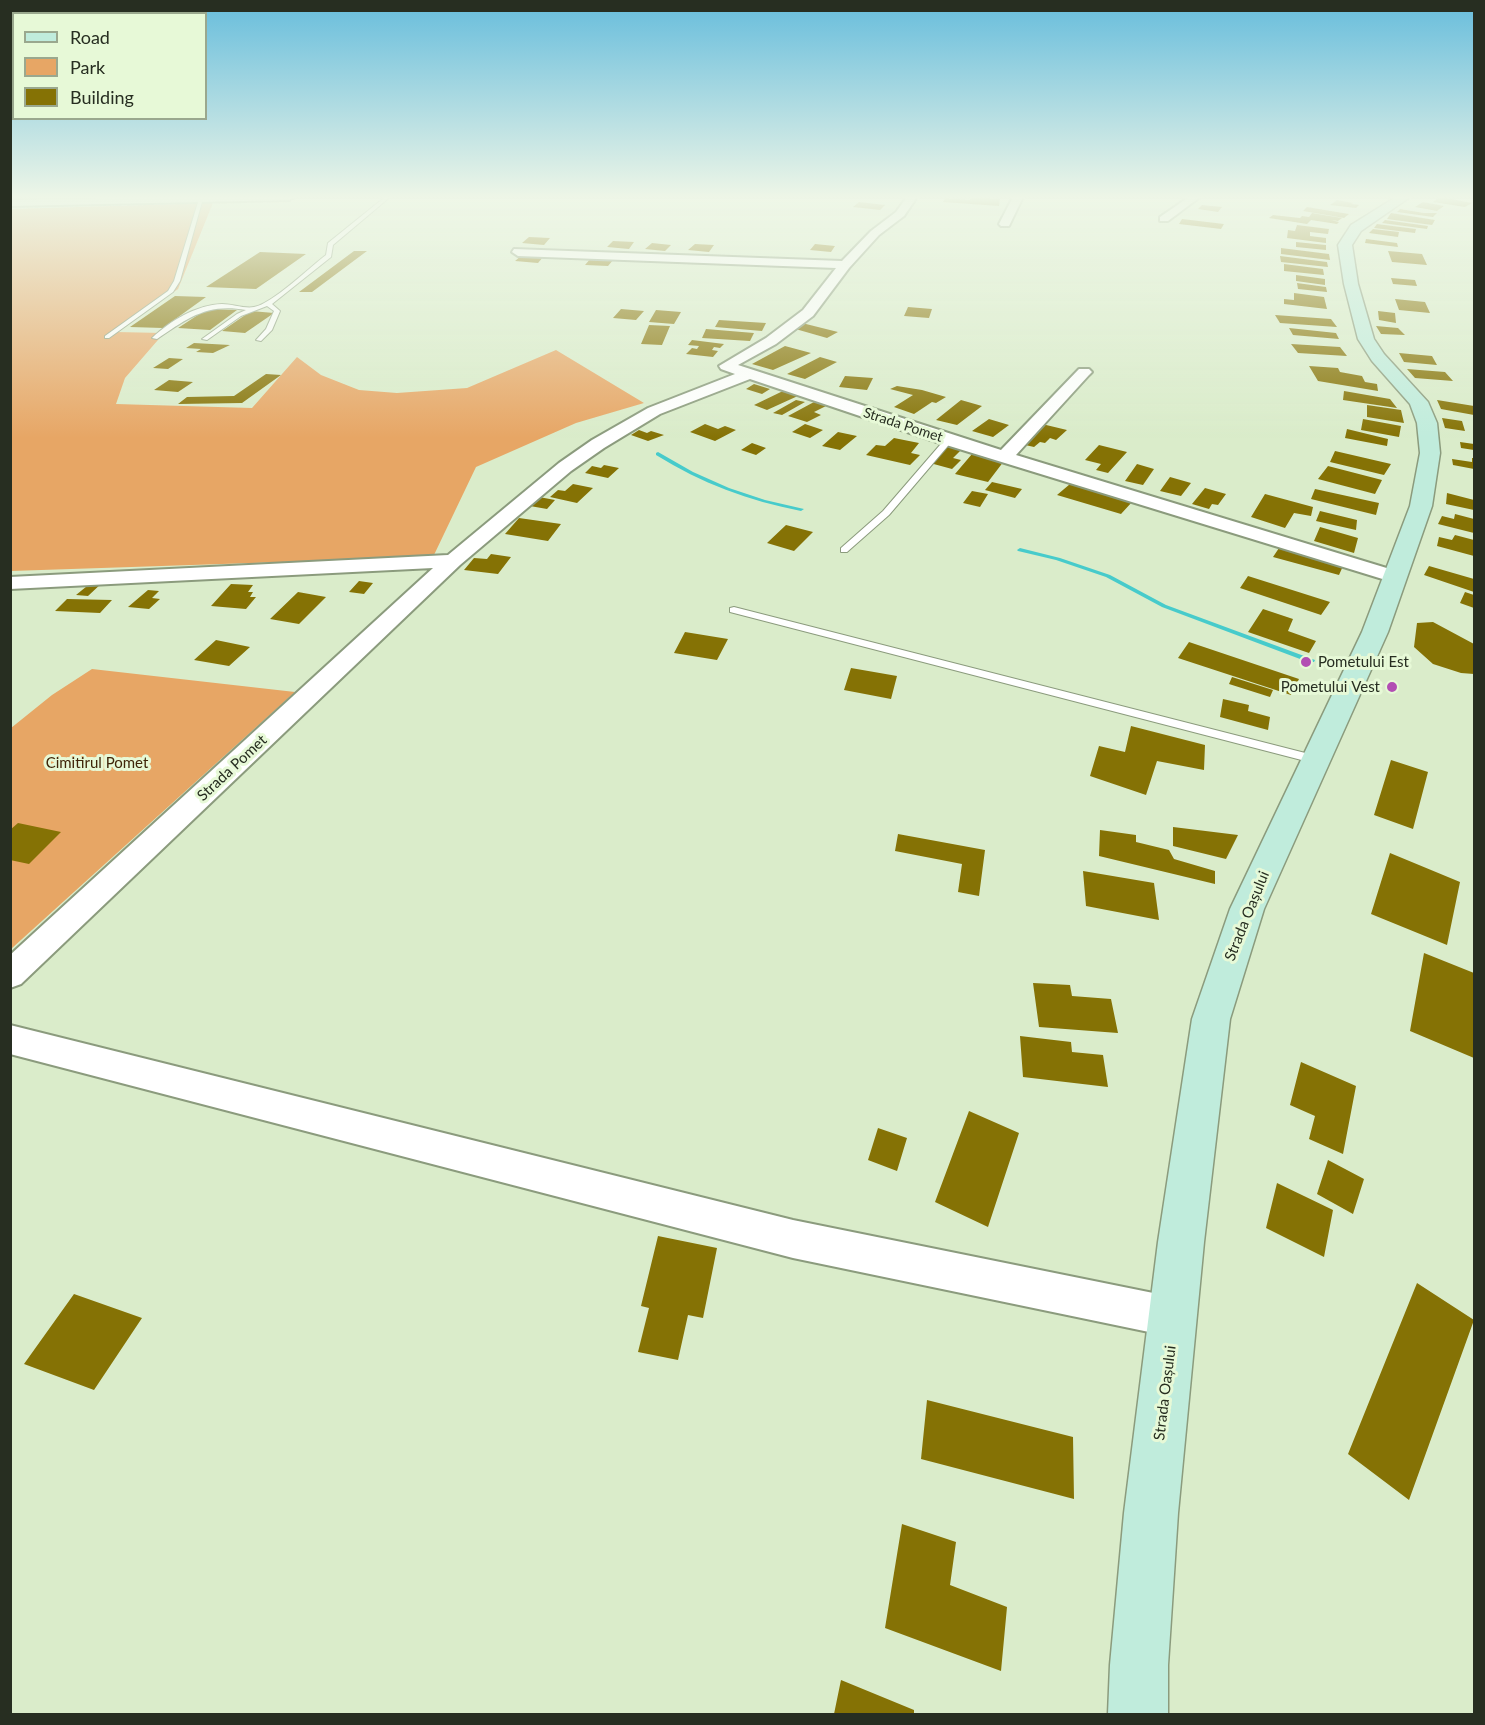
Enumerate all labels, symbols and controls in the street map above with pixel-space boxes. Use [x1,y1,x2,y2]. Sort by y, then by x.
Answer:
legend [12,12,207,120]
text: Road [70,26,110,48]
text: Park [70,56,105,78]
text: Building [70,86,134,108]
street label: Strada Pomet [861,404,945,446]
place label: Pometului Est [1318,653,1409,671]
marker: Pometului Est [1299,655,1313,669]
place label: Pometului Vest [1281,678,1380,696]
marker: Pometului Vest [1385,680,1399,694]
street label: Strada Pomet [194,731,270,805]
park label: Cimitirul Pomet [46,754,148,772]
street label: Strada Oașului [1221,868,1273,964]
street label: Strada Oașului [1150,1345,1180,1441]

